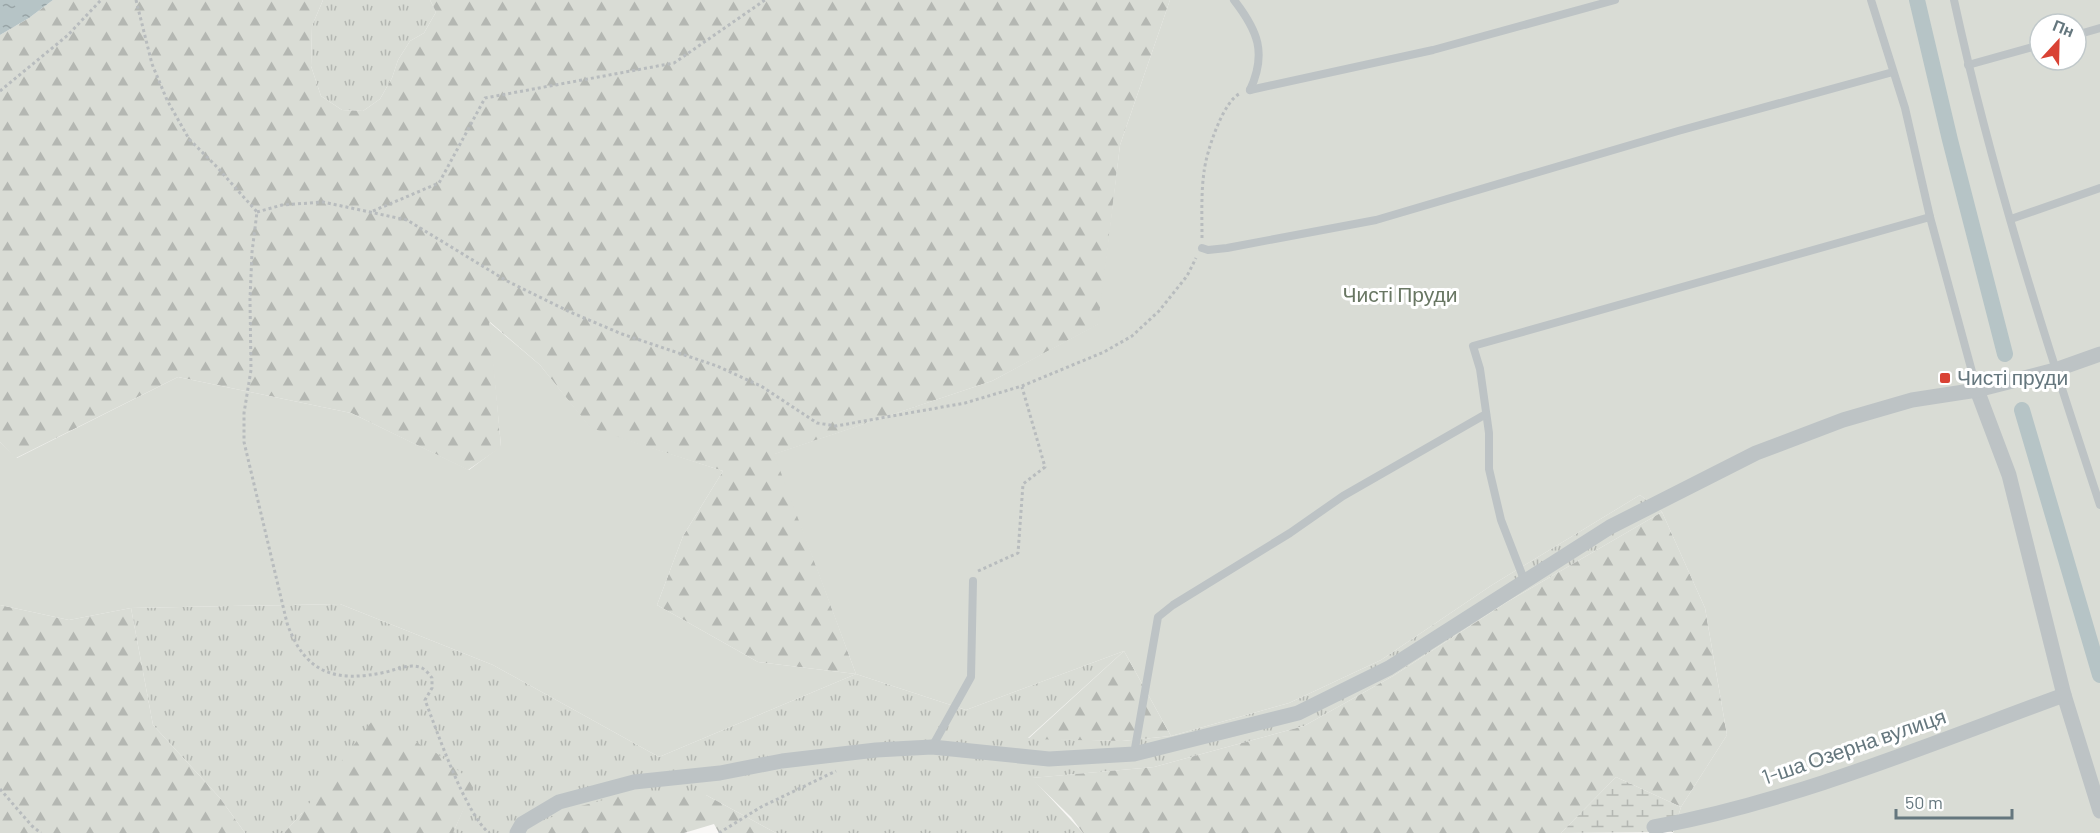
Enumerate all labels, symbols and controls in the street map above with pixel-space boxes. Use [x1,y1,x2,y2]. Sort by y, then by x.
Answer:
north arrow [2028,12,2088,72]
text: Пн [2050,15,2077,40]
park label: Чисті Пруди [1342,281,1458,306]
place label: Чисті пруди [1957,364,2068,389]
marker: Чисті пруди [1938,371,1952,385]
street label: 1-ша Озерна вулиця [1758,702,1949,789]
scale bar [1896,782,2012,820]
text: 50 m [1905,791,1943,813]

